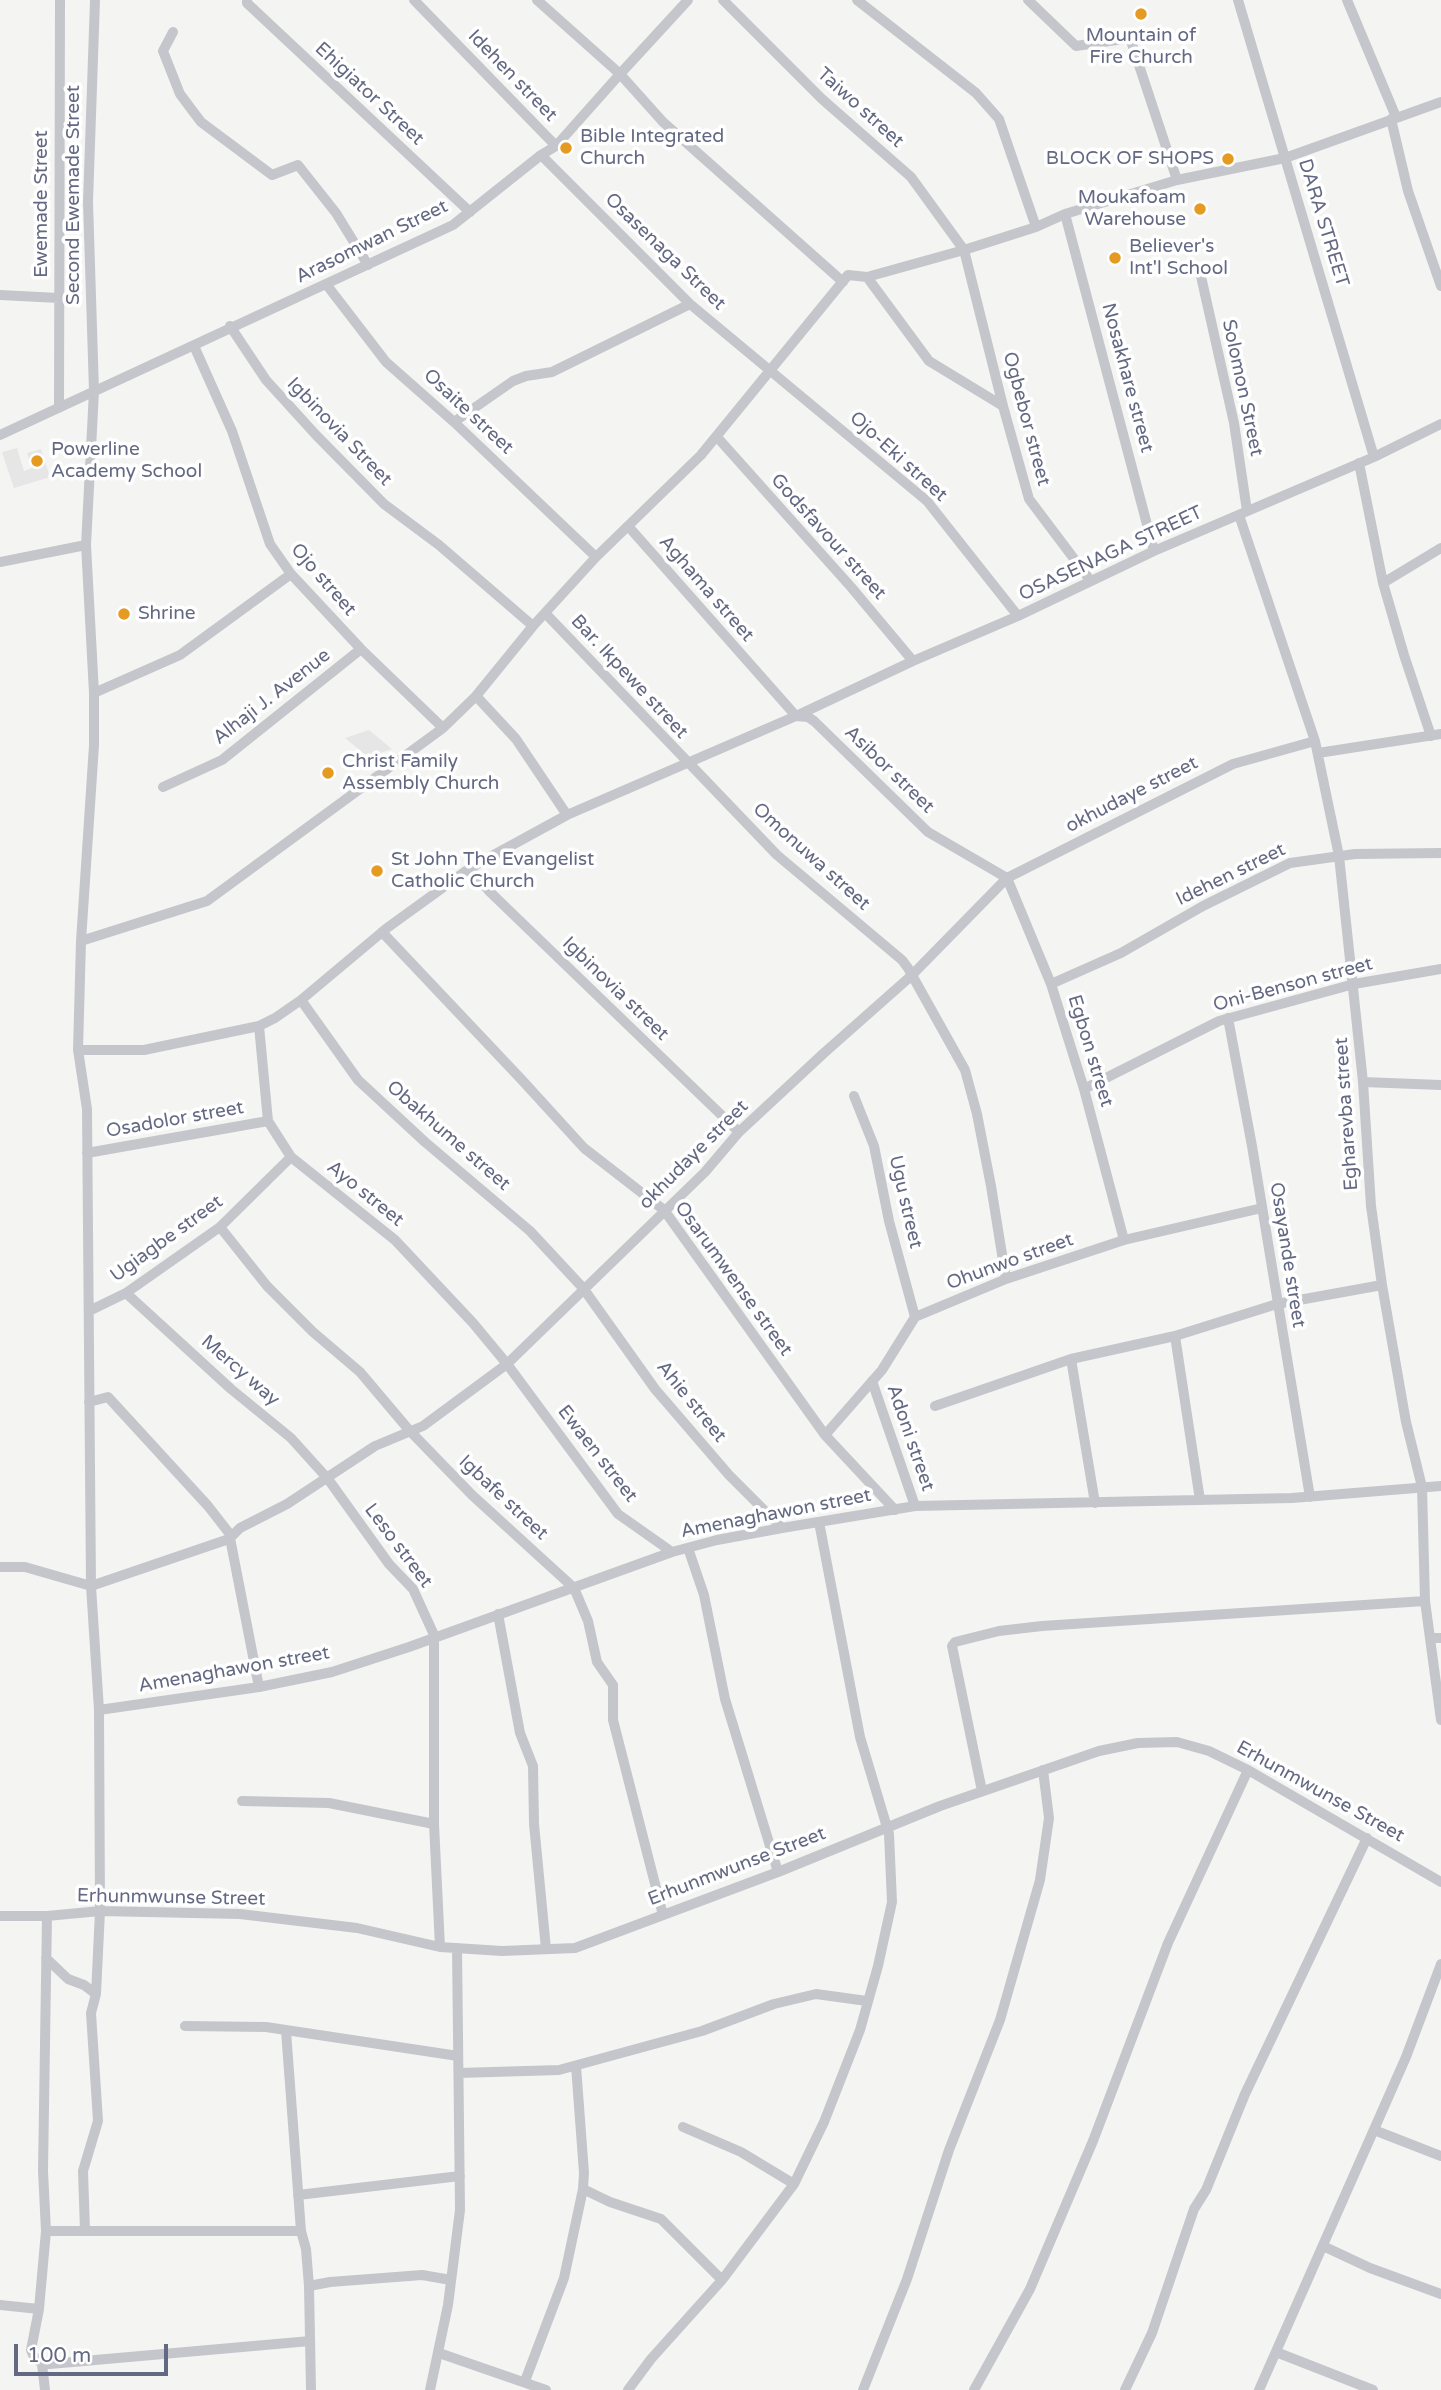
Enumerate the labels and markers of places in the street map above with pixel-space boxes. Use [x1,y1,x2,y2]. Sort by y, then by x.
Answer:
marker: Mountain of Fire Church [1133,6,1149,22]
place label: Mountain of Fire Church [1086,25,1196,69]
place label: Bible Integrated Church [580,126,724,170]
marker: Bible Integrated Church [558,140,574,156]
place label: BLOCK OF SHOPS [1046,148,1214,170]
marker: BLOCK OF SHOPS [1220,151,1236,167]
place label: Moukafoam Warehouse [1078,187,1186,231]
marker: Moukafoam Warehouse [1192,201,1208,217]
place label: Believer's Int'l School [1129,236,1228,280]
marker: Believer's Int'l School [1107,250,1123,266]
place label: Powerline Academy School [51,439,202,483]
marker: Powerline Academy School [29,453,45,469]
place label: Shrine [138,603,195,625]
marker: Shrine [116,606,132,622]
place label: Christ Family Assembly Church [342,751,499,795]
marker: Christ Family Assembly Church [320,765,336,781]
place label: St John The Evangelist Catholic Church [391,849,594,893]
marker: St John The Evangelist Catholic Church [369,863,385,879]

